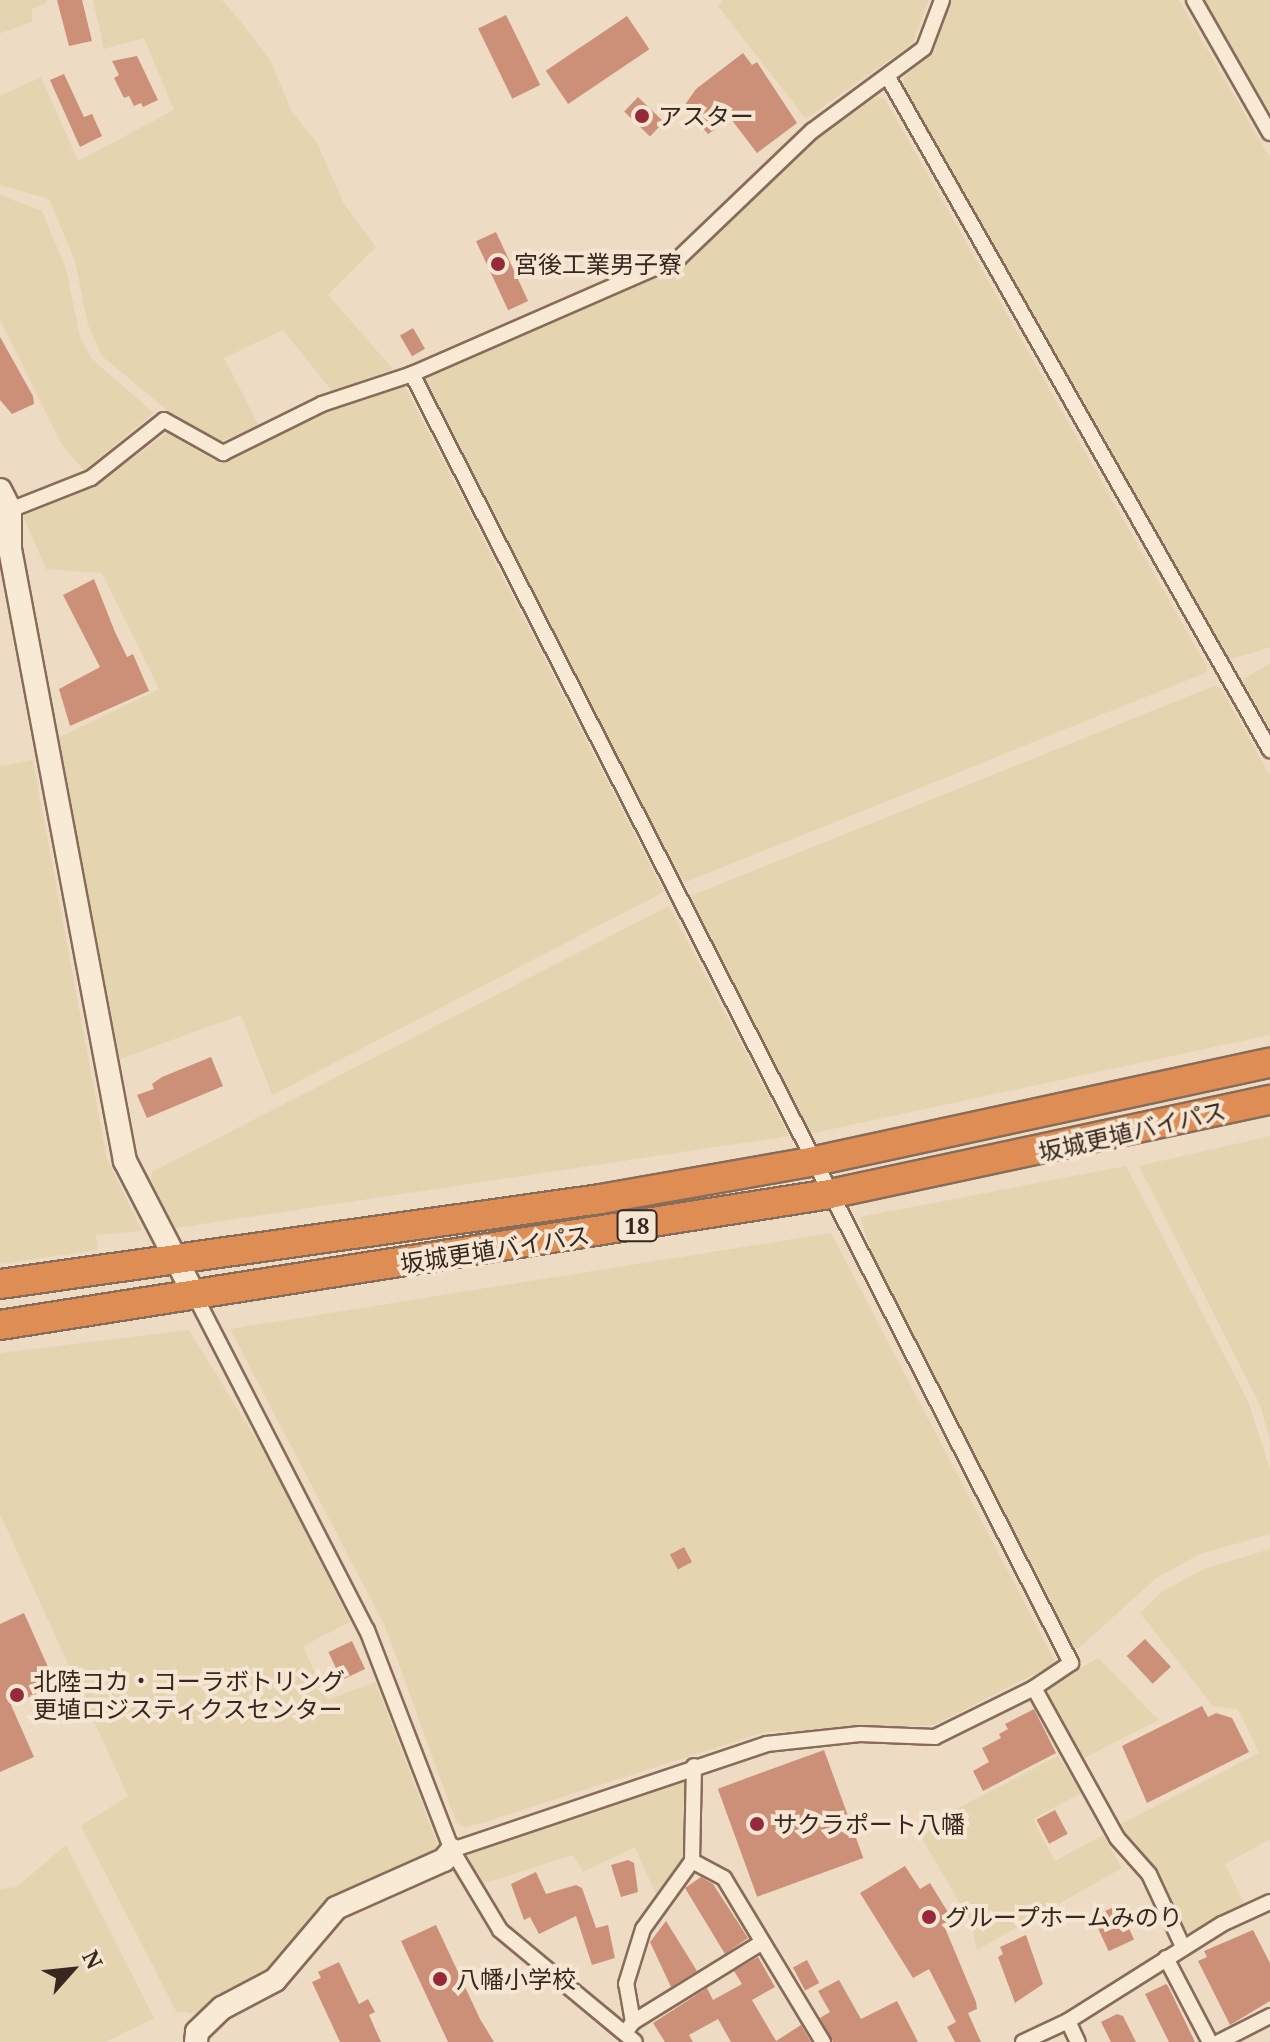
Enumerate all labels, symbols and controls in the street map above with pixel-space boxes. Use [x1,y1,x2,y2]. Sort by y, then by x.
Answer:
place label: アスター [658,102,754,130]
marker: アスター [633,107,651,125]
place label: 宮後工業男子寮 [514,250,682,278]
marker: 宮後工業男子寮 [489,255,507,273]
street label: 坂城更埴バイパス [1035,1095,1229,1167]
road number: 18 [615,1208,659,1244]
street label: 坂城更埴バイパス [398,1220,592,1278]
place label: 北陸コカ・コーラボトリング 更埴ロジスティクスセンター [33,1667,345,1723]
marker: 北陸コカ・コーラボトリング 更埴ロジスティクスセンター [8,1686,26,1704]
place label: サクラポート八幡 [773,1810,965,1838]
marker: サクラポート八幡 [748,1815,766,1833]
place label: グループホームみのり [945,1903,1185,1931]
marker: グループホームみのり [920,1908,938,1926]
north arrow [32,1930,112,2010]
text: N [76,1945,111,1974]
place label: 八幡小学校 [456,1965,576,1993]
marker: 八幡小学校 [431,1970,449,1988]

